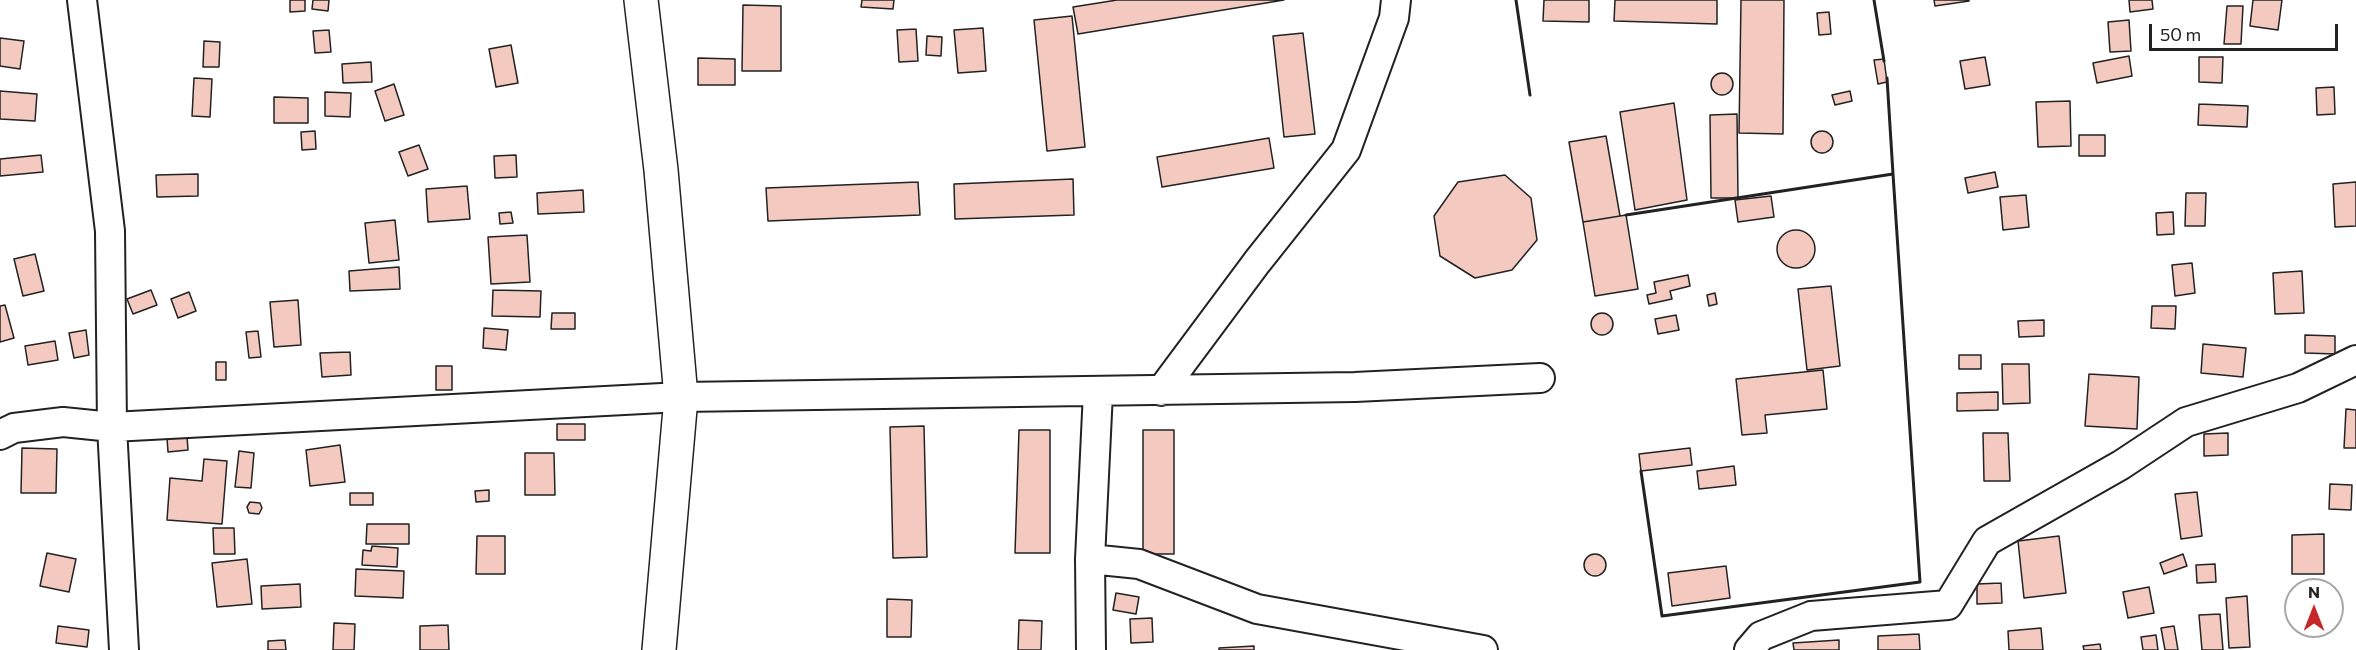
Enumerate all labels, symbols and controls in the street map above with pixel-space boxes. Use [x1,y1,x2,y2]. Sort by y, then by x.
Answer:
scale bar [2152,12,2341,50]
text: 50 m [2160,23,2201,45]
north arrow [2284,578,2344,638]
text: N [2308,582,2320,601]

